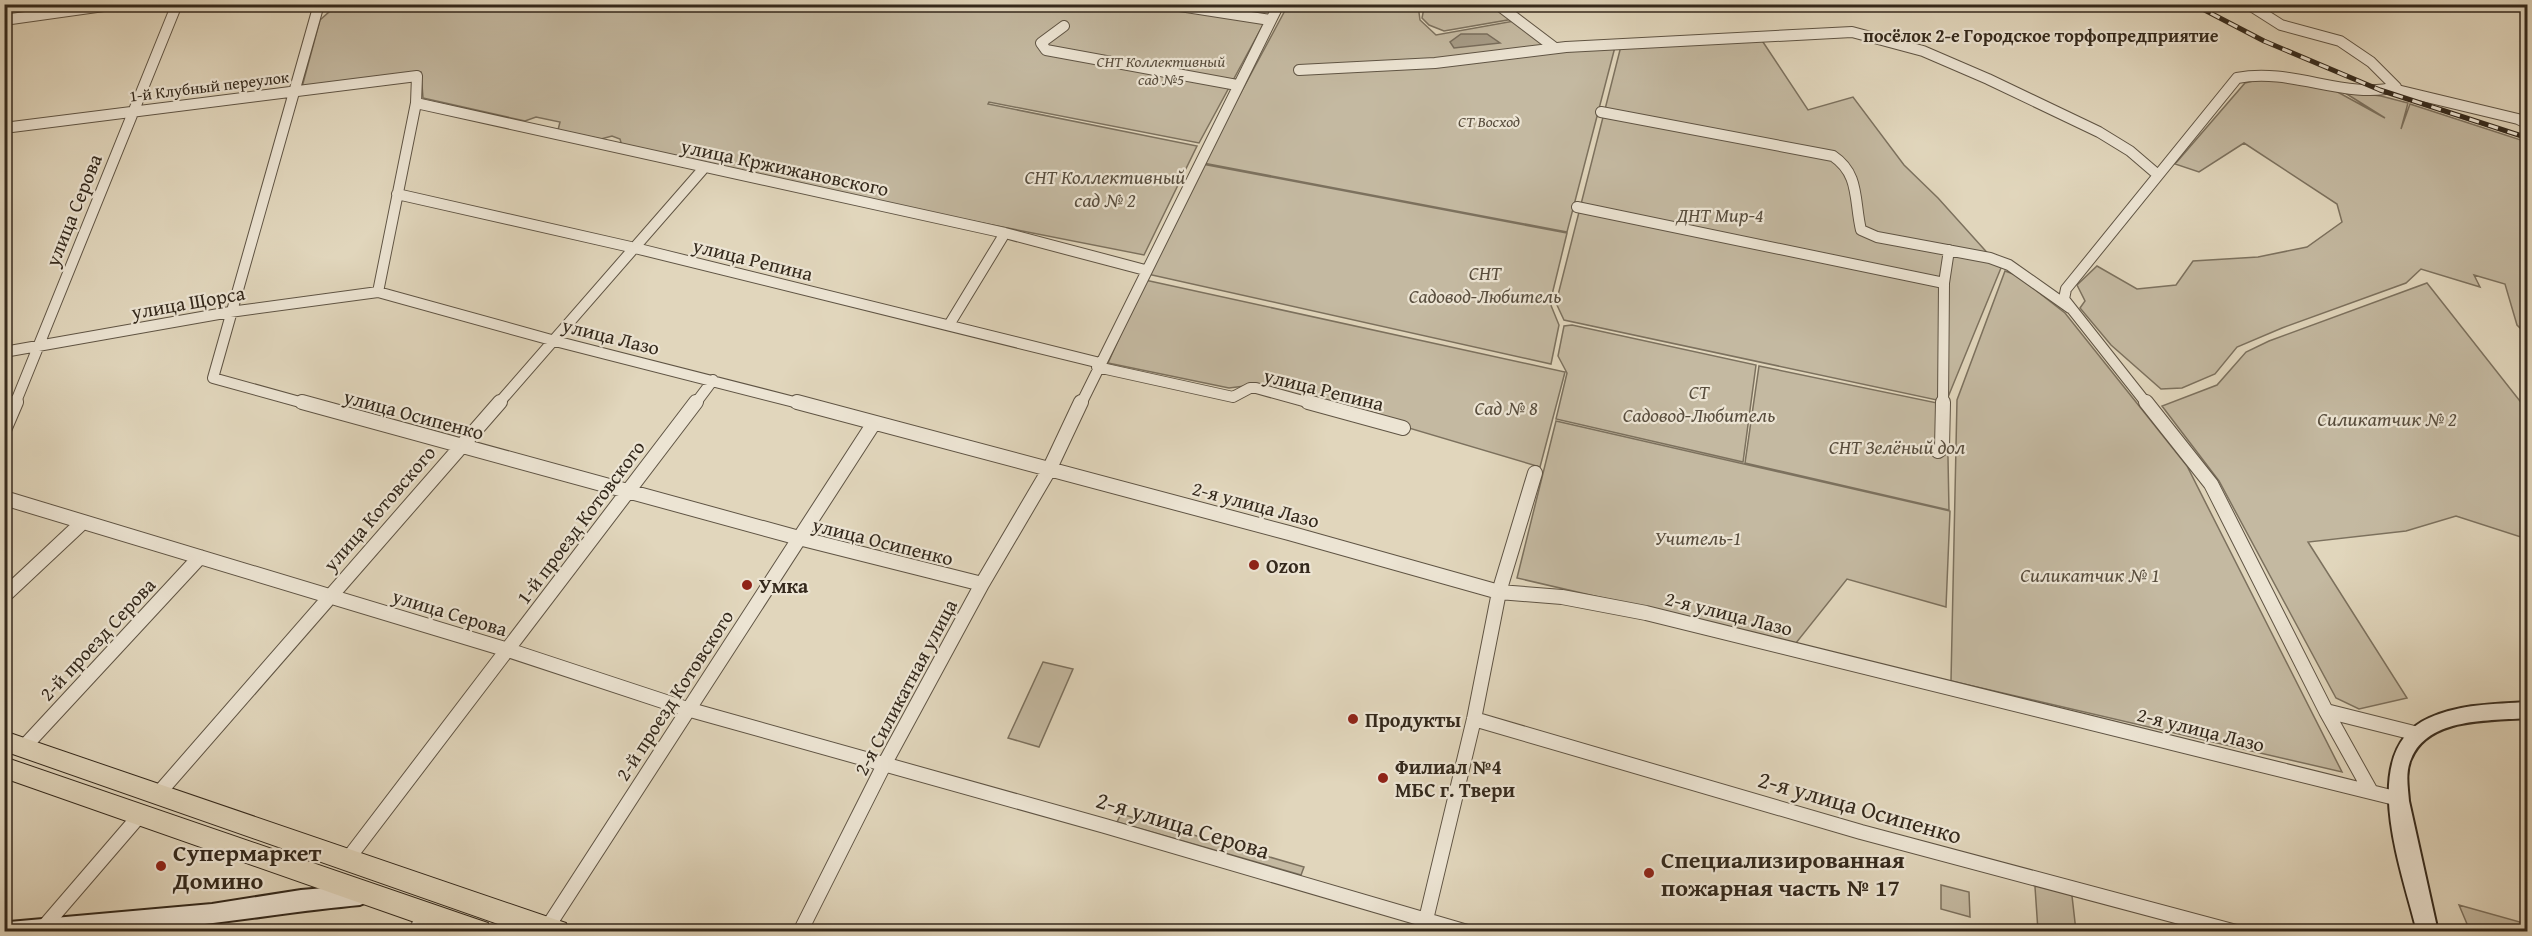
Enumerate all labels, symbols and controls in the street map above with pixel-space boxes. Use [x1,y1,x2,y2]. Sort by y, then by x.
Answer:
district label: посёлок 2-е Городское торфопредприятие [1863,22,2219,49]
park label: СНТ Коллективный сад №5 [1097,49,1225,91]
street label: 1-й Клубный переулок [128,64,291,108]
park label: СТ Восход [1458,109,1520,133]
street label: улица Кржижановского [677,131,892,203]
street label: улица Серова [37,149,109,271]
park label: СНТ Коллективный сад № 2 [1025,162,1186,214]
park label: ДНТ Мир-4 [1676,200,1763,229]
street label: улица Репина [689,230,817,288]
park label: СНТ Садовод-Любитель [1409,258,1561,310]
street label: улица Щорса [128,278,247,326]
street label: улица Лазо [558,310,663,362]
street label: улица Репина [1260,360,1388,418]
park label: СТ Садовод-Любитель [1623,377,1775,429]
street label: улица Осипенко [340,381,487,447]
park label: Сад № 8 [1474,393,1538,422]
park label: Силикатчик № 2 [2317,404,2457,433]
park label: СНТ Зелёный дол [1829,432,1966,461]
street label: 1-й проезд Котовского [509,434,651,610]
street label: улица Котовского [315,439,442,578]
street label: 2-я улица Лазо [1189,473,1323,535]
street label: улица Осипенко [809,509,956,573]
park label: Учитель-1 [1655,523,1741,552]
place label: Ozon [1266,551,1311,580]
marker: Ozon [1247,558,1261,572]
park label: Силикатчик № 1 [2020,560,2160,589]
street label: 2-й проезд Серова [32,571,162,707]
place label: Умка [759,571,809,600]
marker: Умка [740,578,754,592]
street label: улица Серова [388,580,512,643]
street label: 2-я улица Лазо [1662,583,1796,643]
street label: 2-я Силикатная улица [846,593,964,780]
street label: 2-й проезд Котовского [608,604,740,786]
street label: 2-я улица Лазо [2134,699,2268,759]
place label: Продукты [1365,705,1461,734]
marker: Продукты [1346,712,1360,726]
place label: Филиал №4 МБС г. Твери [1395,752,1515,804]
street label: 2-я улица Осипенко [1754,761,1966,853]
marker: Филиал №4 МБС г. Твери [1376,771,1390,785]
street label: 2-я улица Серова [1092,782,1275,868]
place label: Супермаркет Домино [172,835,322,898]
place label: Специализированная пожарная часть № 17 [1661,842,1905,905]
marker: Супермаркет Домино [154,859,168,873]
marker: Специализированная пожарная часть № 17 [1642,866,1656,880]

